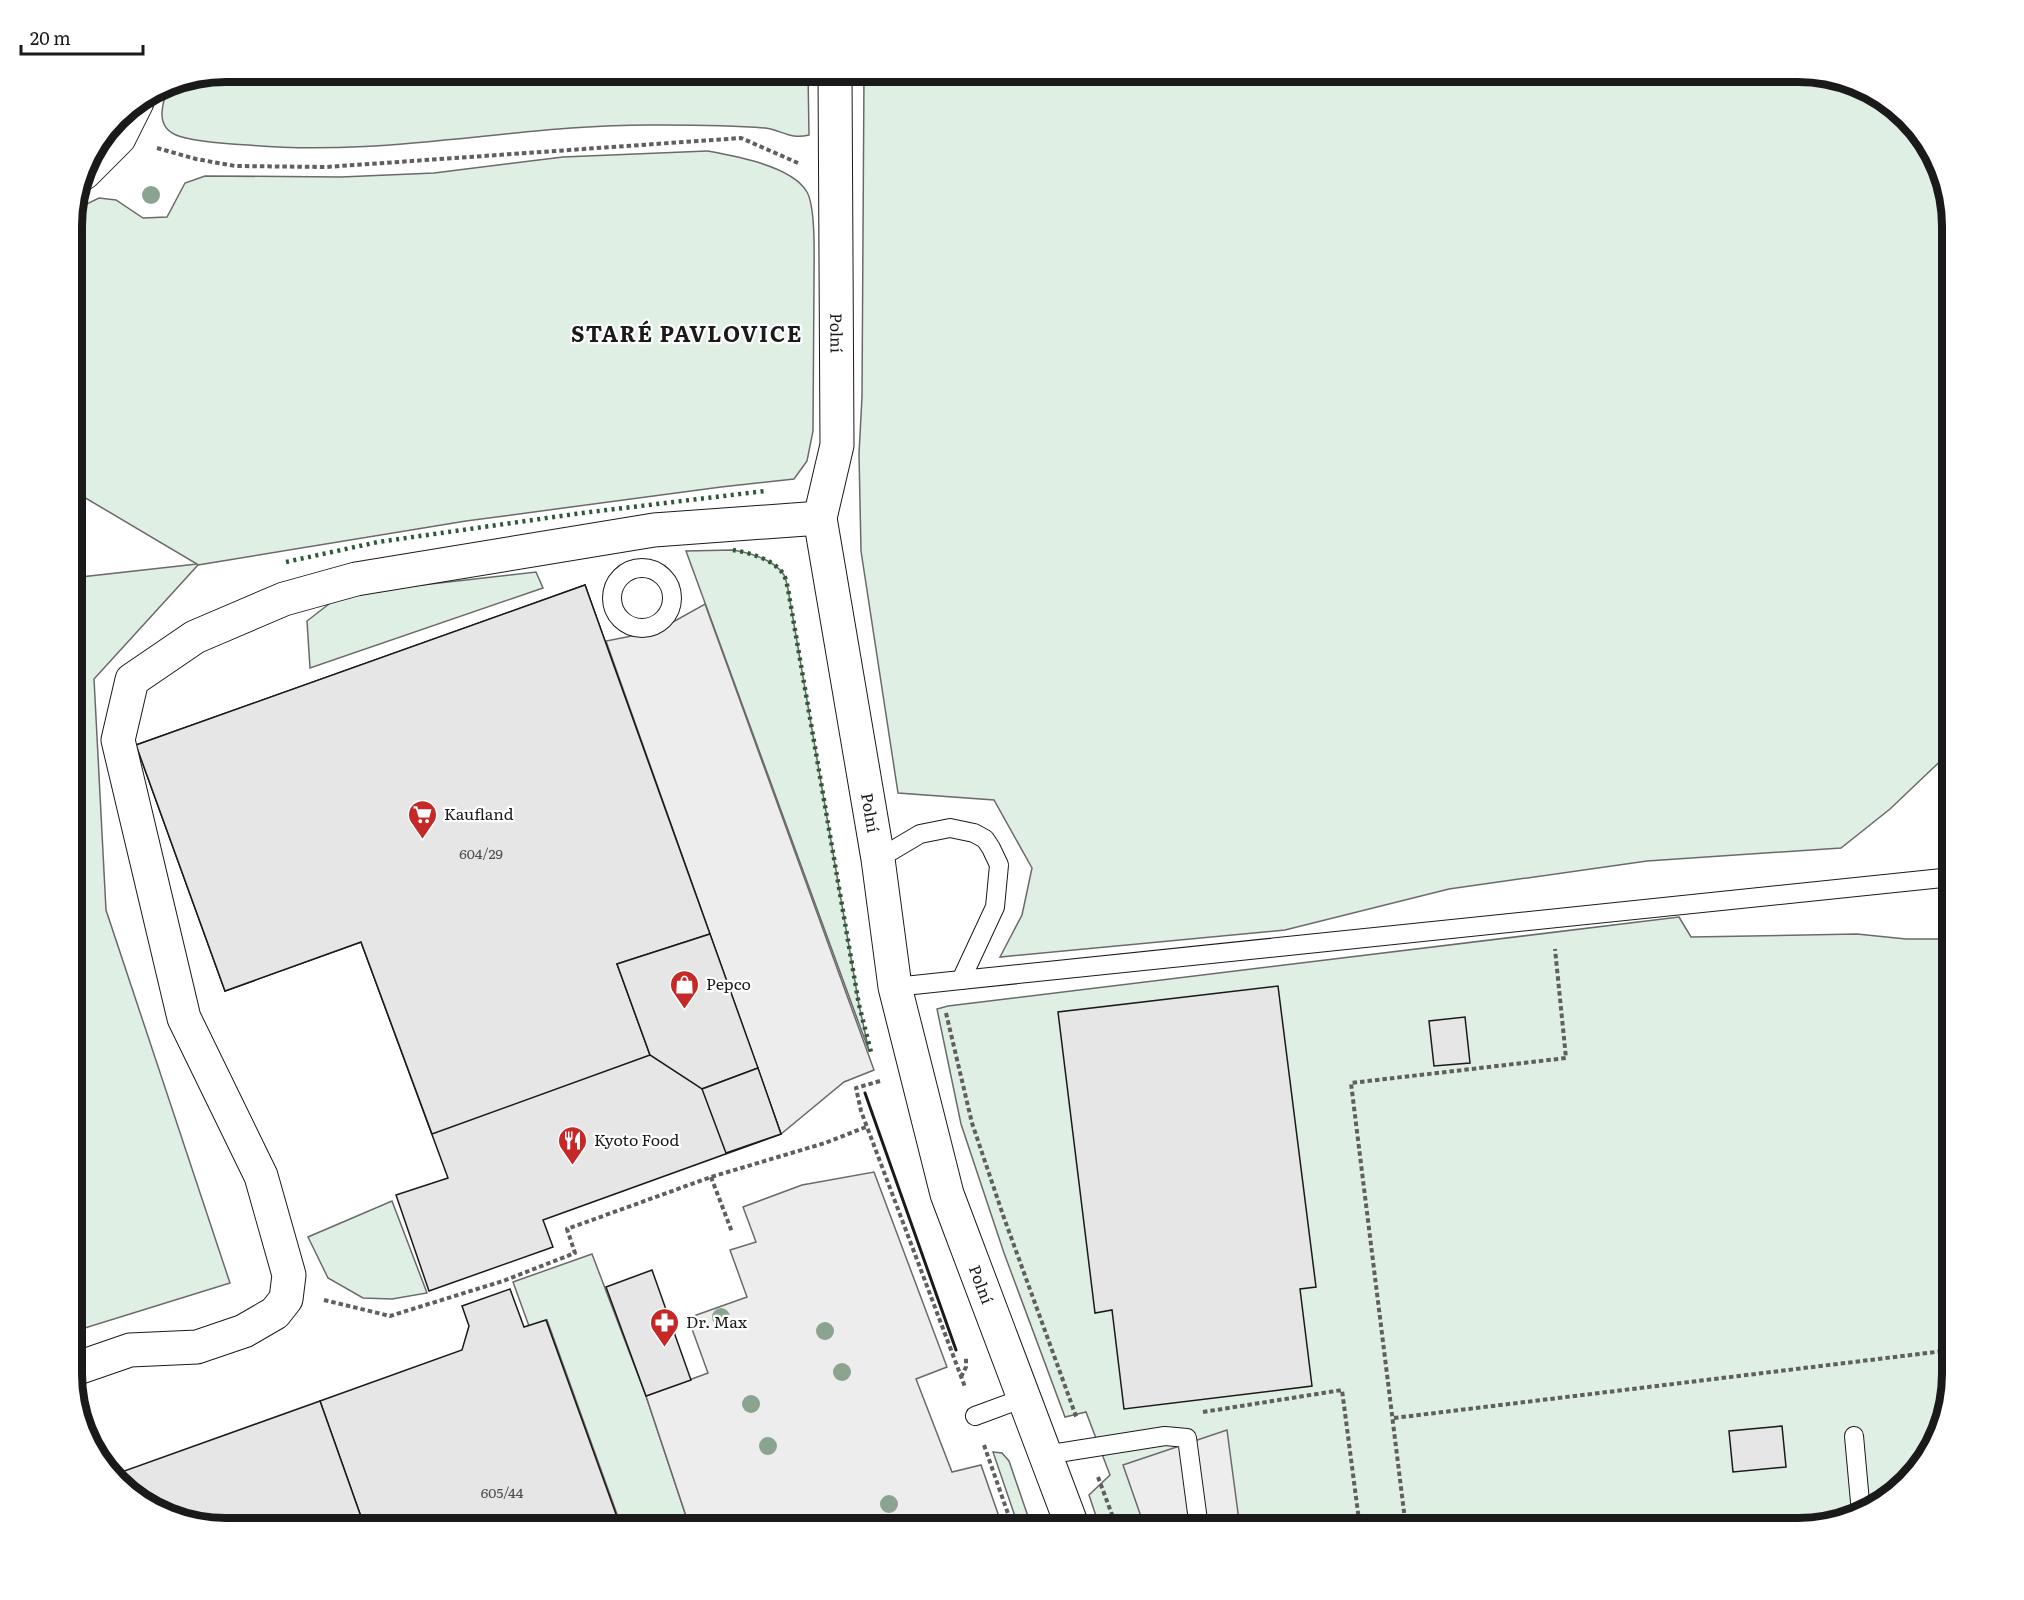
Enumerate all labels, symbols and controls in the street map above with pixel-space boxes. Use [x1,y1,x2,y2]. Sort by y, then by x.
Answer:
scale bar [21,18,142,56]
text: 20 m [30,24,71,51]
street label: Polní [825,313,850,353]
district label: STARÉ PAVLOVICE [571,316,803,349]
street label: Polní [856,791,886,834]
supermarket icon: Kaufland [407,798,439,840]
place label: Kaufland [444,801,514,825]
house number: 604/29 [459,843,503,863]
shop icon: Pepco [669,968,701,1010]
place label: Pepco [706,971,751,995]
restaurant icon: Kyoto Food [557,1124,589,1166]
place label: Kyoto Food [594,1127,679,1151]
street label: Polní [964,1261,1000,1307]
pharmacy icon: Dr. Max [649,1306,681,1348]
place label: Dr. Max [686,1309,748,1333]
house number: 605/44 [481,1482,524,1502]

